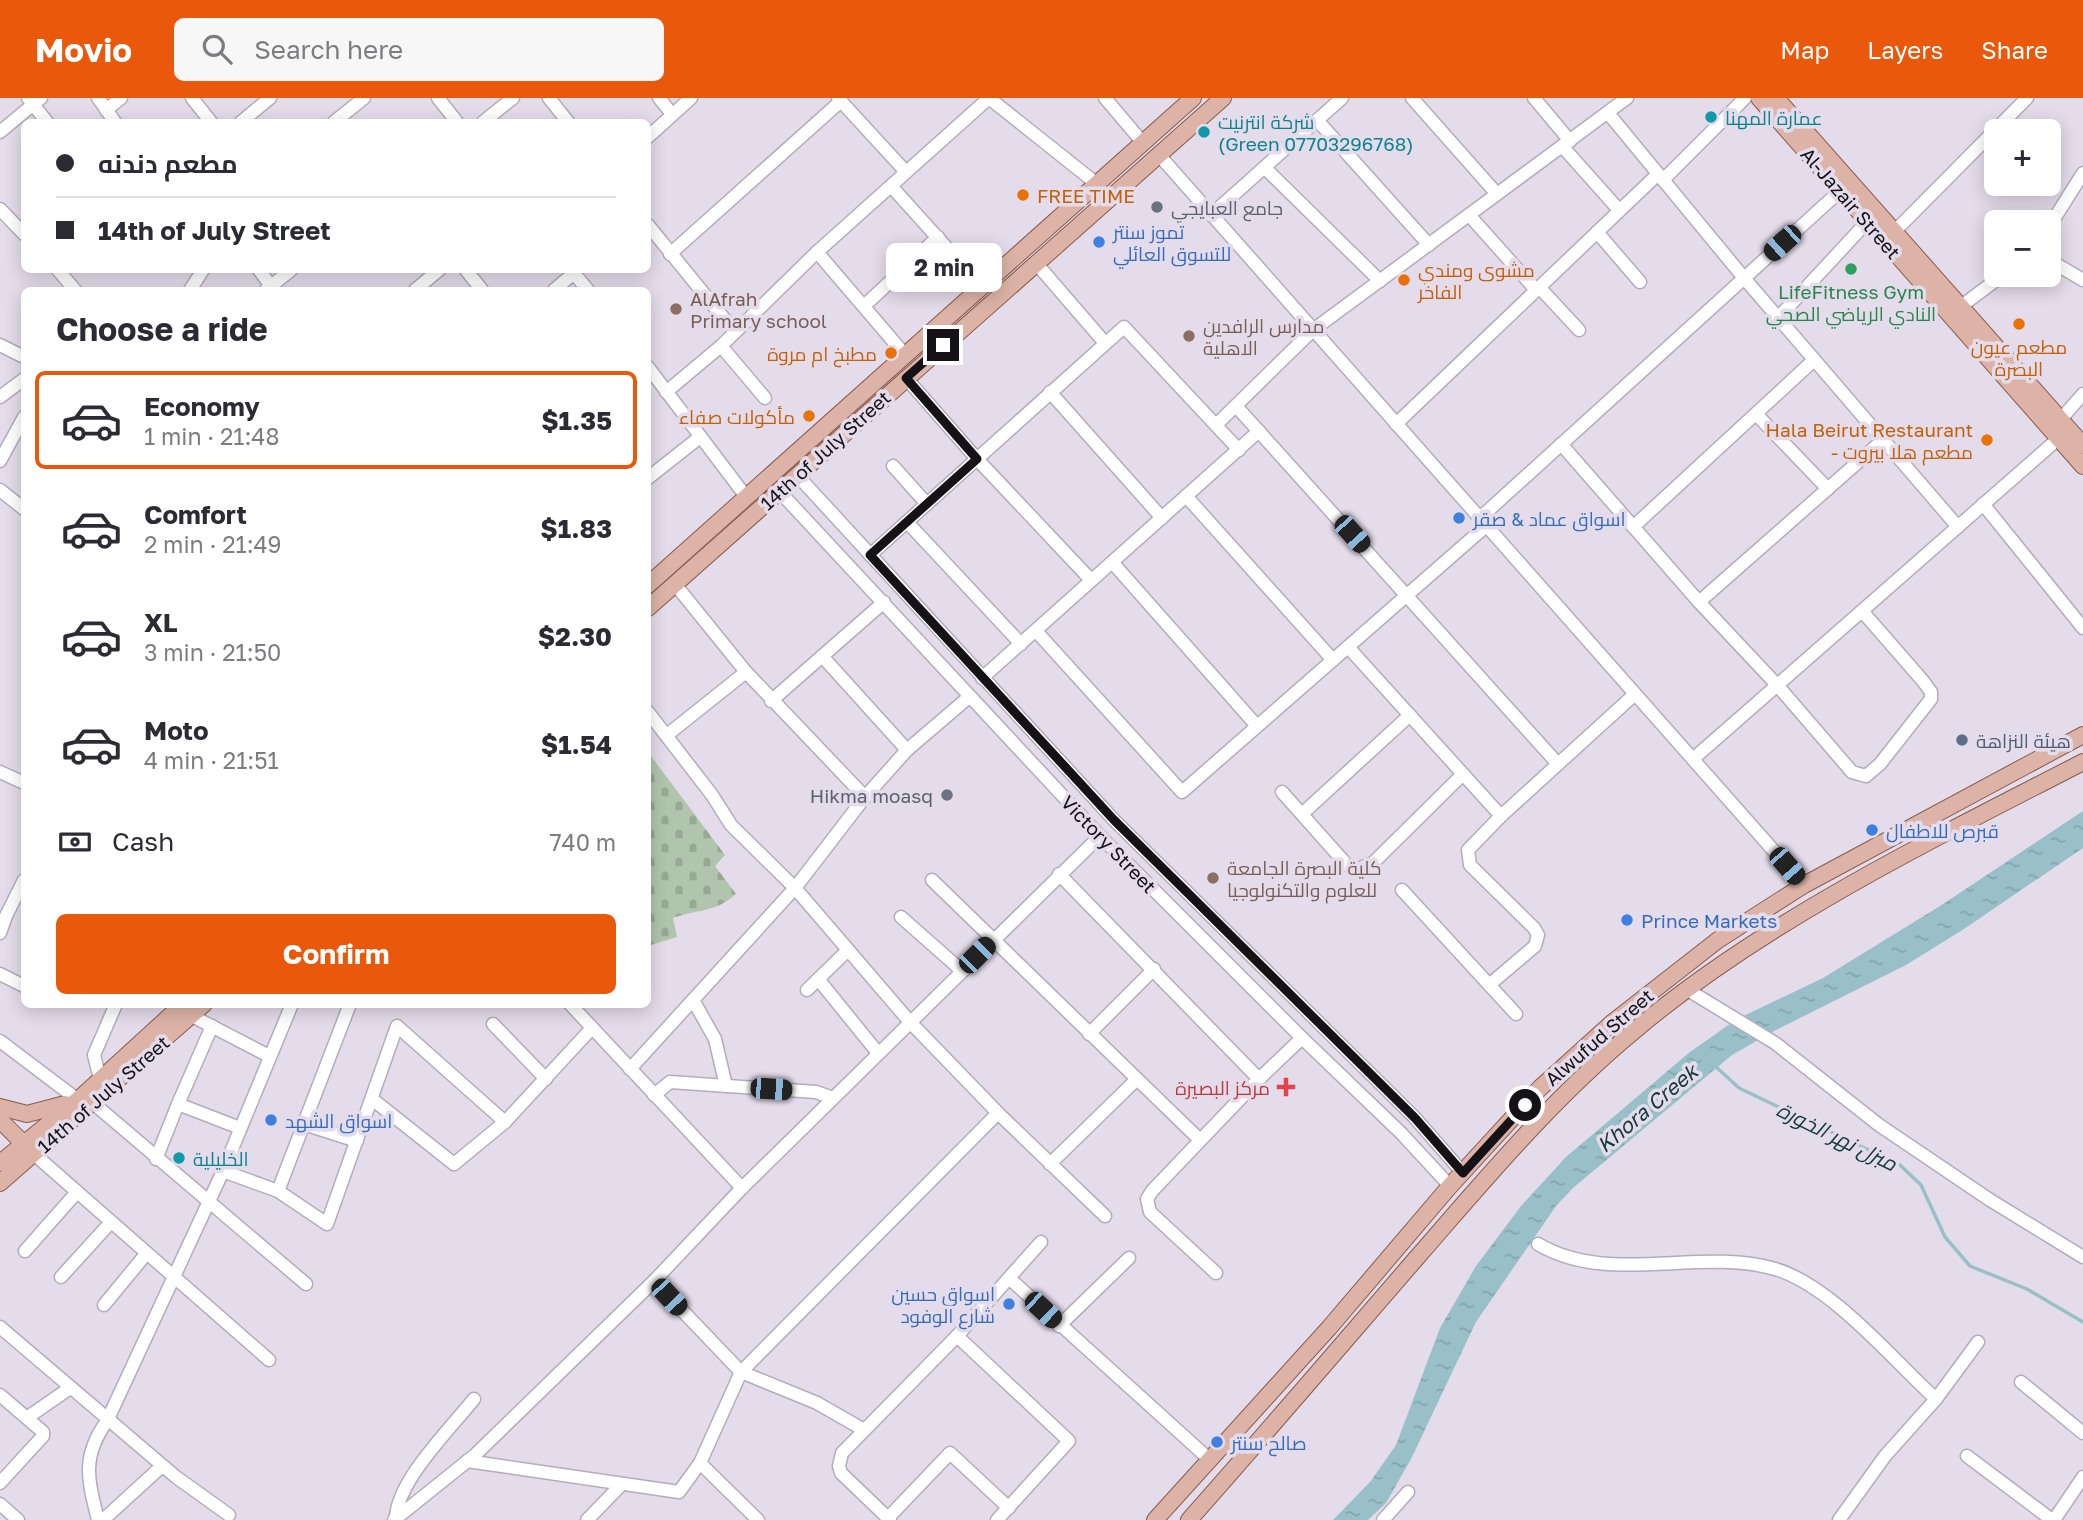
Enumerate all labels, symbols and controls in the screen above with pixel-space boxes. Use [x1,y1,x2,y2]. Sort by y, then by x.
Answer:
search box [174,18,664,81]
text: Movio [35,30,132,69]
icon: search [198,30,236,68]
text: Search here [254,34,403,65]
text: Map [1780,35,1829,64]
text: Layers [1867,35,1943,64]
text: Share [1981,35,2048,64]
place label: عمارة المهنا [1725,106,1822,130]
marker: عمارة المهنا [1703,109,1719,125]
place label: شركة انترنيت (Green 07703296768) [1218,110,1414,155]
map controls [1984,119,2061,287]
button: + [1984,119,2061,196]
marker: شركة انترنيت (Green 07703296768) [1196,124,1212,140]
street label: Al-Jazair Street [1796,143,1906,263]
text: مطعم دندنه [98,148,238,179]
place label: FREE TIME [1037,184,1135,207]
marker: FREE TIME [1015,187,1031,203]
place label: جامع العبايجي [1171,196,1283,223]
marker: جامع العبايجي [1149,199,1165,215]
button: − [1984,210,2061,287]
text: 14th of July Street [98,215,331,246]
place label: تموز سنتر للتسوق العائلي [1112,220,1231,269]
car [1760,221,1805,265]
marker: تموز سنتر للتسوق العائلي [1091,234,1107,250]
callout: 2 min [885,244,1001,292]
text: 2 min [914,253,974,281]
place label: مشوى ومندي الفاخر [1417,258,1535,304]
marker: LifeFitness Gym النادي الرياضي الصحي [1843,261,1859,277]
marker: مشوى ومندي الفاخر [1396,272,1412,288]
place label: LifeFitness Gym النادي الرياضي الصحي [1766,280,1936,329]
place label: AlAfrah Primary school [690,287,827,332]
marker: AlAfrah Primary school [668,301,684,317]
text: Choose a ride [56,310,268,348]
place label: مدارس الرافدين اﻻهلية [1203,314,1324,359]
marker: مطعم عيون البصرة [2011,316,2027,332]
marker: مدارس الرافدين اﻻهلية [1181,328,1197,344]
route end [927,329,959,361]
place label: مطعم عيون البصرة [1971,335,2067,381]
place label: مطبخ ام مروة [767,342,877,368]
marker: مطبخ ام مروة [883,345,899,361]
street label: 14th of July Street [755,386,895,514]
icon: car [60,389,123,452]
text: Economy [144,391,260,422]
text: $1.35 [541,405,612,436]
place label: مأكولات صفاء [679,405,795,429]
marker: مأكولات صفاء [801,408,817,424]
place label: Hala Beirut Restaurant - مطعم هلا بيروت [1765,418,1973,466]
text: 1 min · 21:48 [144,422,279,450]
marker: Hala Beirut Restaurant - مطعم هلا بيروت [1979,432,1995,448]
icon: car [60,497,123,560]
text: Comfort [144,499,247,530]
place label: اسواق عماد & صقر [1472,507,1626,532]
marker: اسواق عماد & صقر [1451,510,1467,526]
car [1331,511,1374,557]
text: $1.83 [540,513,612,544]
text: 2 min · 21:49 [144,530,282,558]
icon: car [60,605,123,668]
text: XL [144,607,178,638]
text: $2.30 [538,621,612,652]
text: 3 min · 21:50 [144,638,281,666]
icon: car [60,713,123,776]
text: Moto [144,715,209,746]
text: $1.54 [541,729,612,760]
place label: هيئة النزاهة [1976,729,2071,753]
marker: هيئة النزاهة [1954,732,1970,748]
text: 4 min · 21:51 [144,746,279,774]
place label: Hikma moasq [810,784,933,807]
marker: Hikma moasq [939,787,955,803]
street label: Victory Street [1057,790,1161,898]
place label: قبرص للاطفال [1886,819,1999,843]
marker: قبرص للاطفال [1864,822,1880,838]
icon: cash [56,823,94,861]
text: Cash [112,826,174,857]
text: 740 m [549,828,616,856]
car [1766,843,1809,889]
place label: كلية البصرة الجامعة للعلوم والتكنولوجيا [1227,856,1382,904]
marker: كلية البصرة الجامعة للعلوم والتكنولوجيا [1205,870,1221,886]
place label: Prince Markets [1641,909,1777,932]
marker: Prince Markets [1619,912,1635,928]
button: Confirm [56,914,616,994]
car [955,933,1000,977]
street label: Alwufud Street [1540,984,1658,1090]
street label: 14th of July Street [32,1031,174,1157]
water label: Khora Creek [1591,1057,1704,1158]
place label: مركز البصيرة [1175,1076,1270,1100]
car [750,1077,793,1101]
marker: مركز البصيرة [1276,1077,1296,1097]
route start [1509,1089,1541,1121]
water label: مبزل نهر الخورة [1772,1096,1902,1177]
place label: اسواق الشهد [285,1109,392,1134]
marker: اسواق الشهد [263,1112,279,1128]
place label: الخليلية [193,1147,249,1170]
marker: الخليلية [171,1150,187,1166]
car [647,1274,692,1320]
place label: اسواق حسين شارع الوفود [891,1282,995,1330]
car [1021,1288,1066,1332]
marker: اسواق حسين شارع الوفود [1001,1296,1017,1312]
place label: صالح سنتر [1230,1431,1307,1457]
marker: صالح سنتر [1209,1434,1225,1450]

